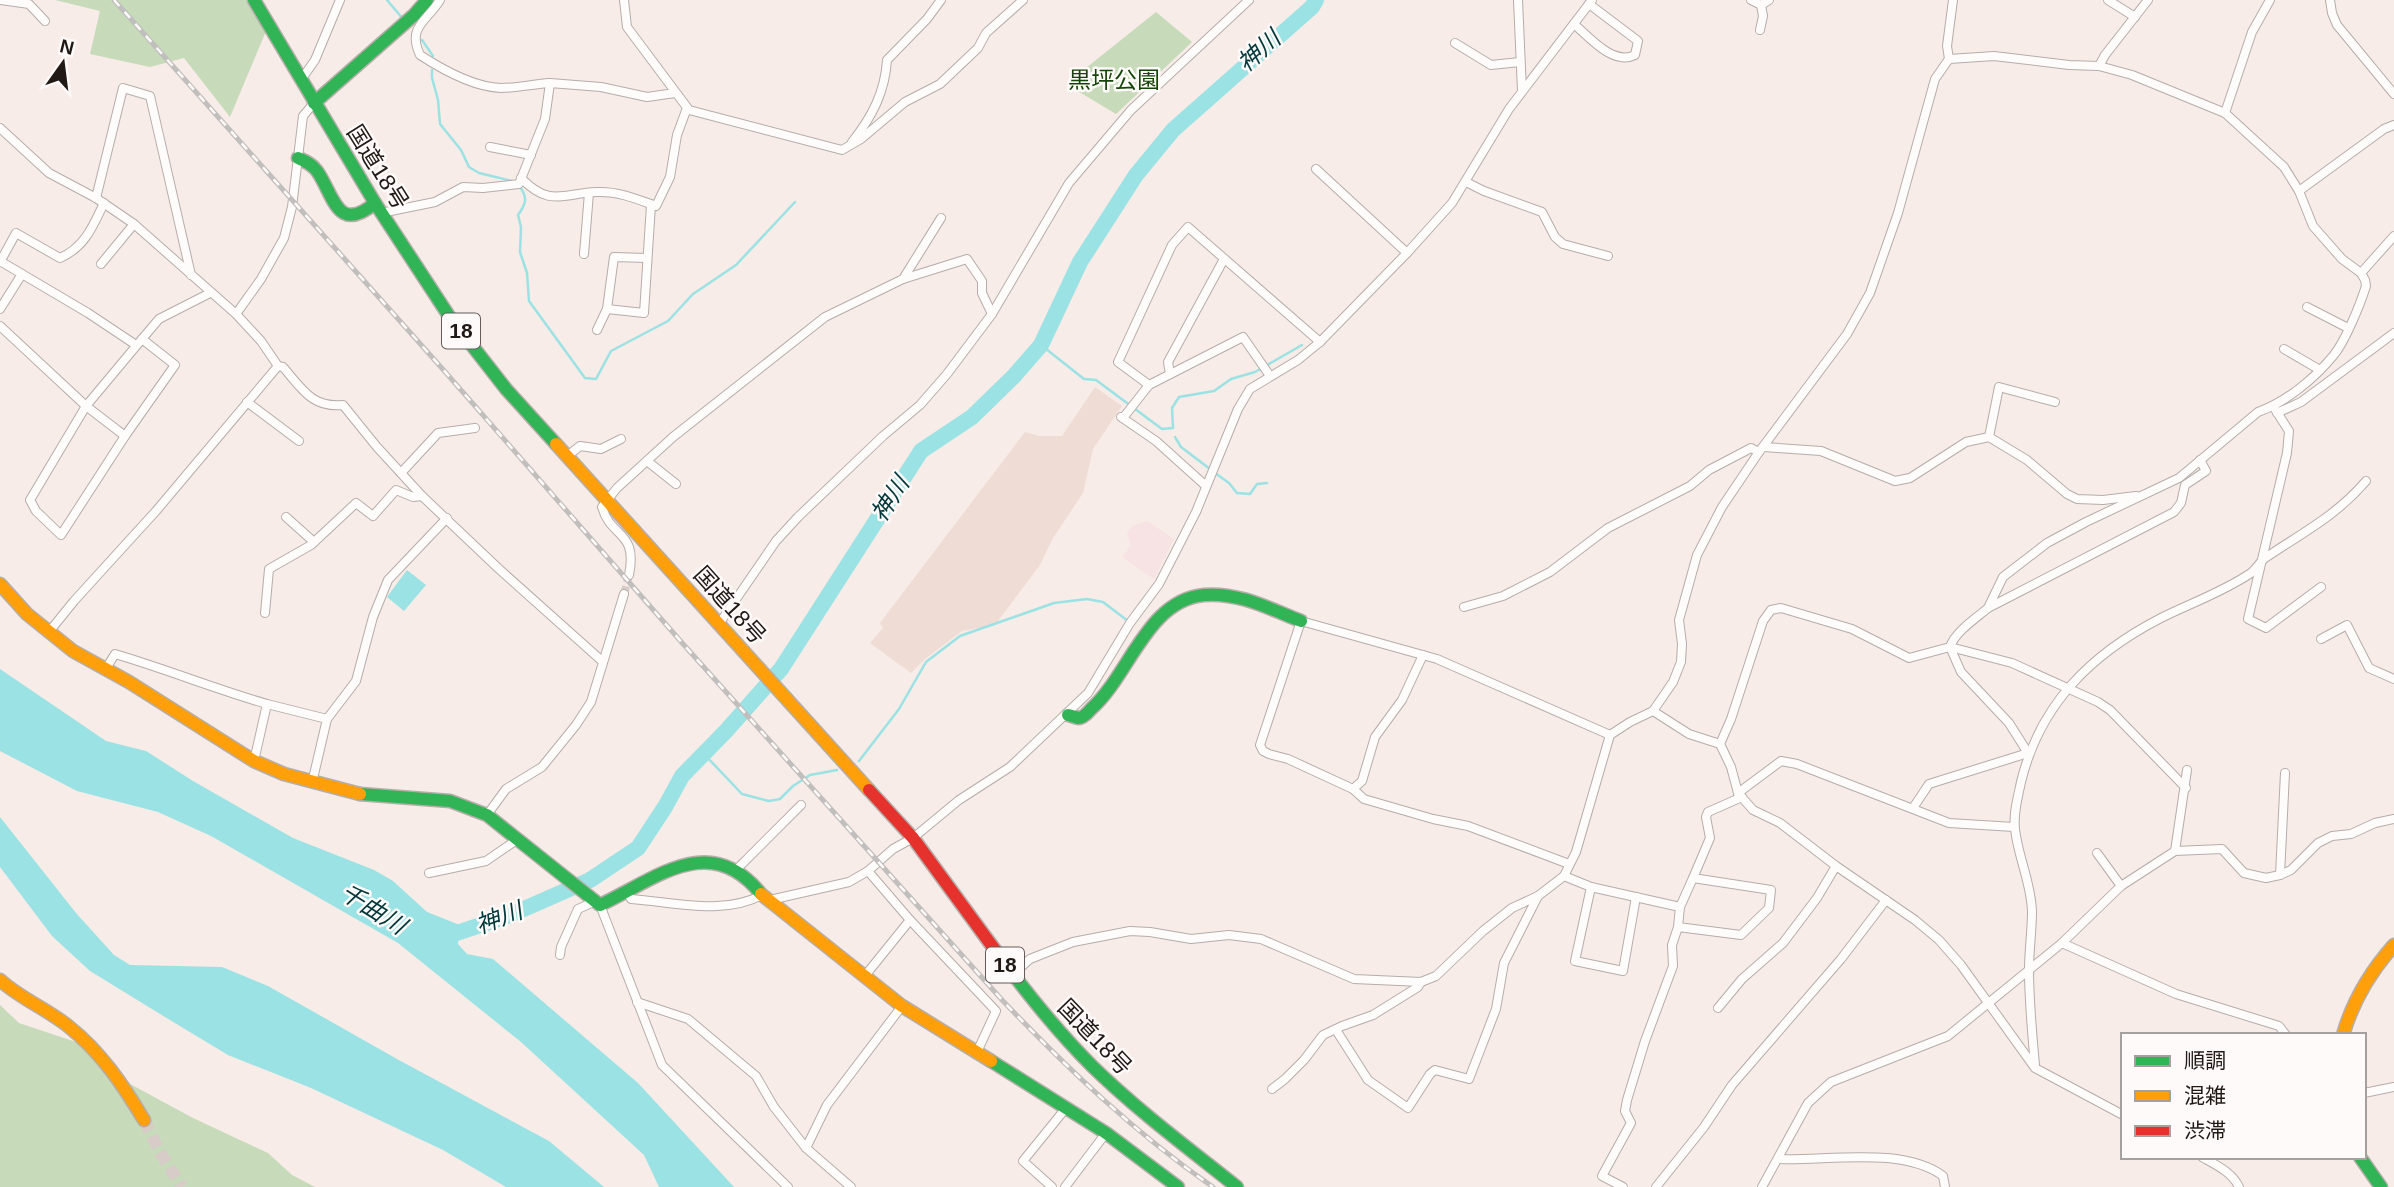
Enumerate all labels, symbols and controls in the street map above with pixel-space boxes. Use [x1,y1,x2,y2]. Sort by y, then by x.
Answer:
water label: 神川 [1232,23,1288,77]
north arrow [28,28,98,98]
text: N [58,35,76,59]
park label: 黒坪公園 [1068,67,1160,93]
street label: 国道18号 [342,120,414,214]
road number: 18 [442,314,480,348]
water label: 神川 [865,469,916,526]
street label: 国道18号 [689,561,771,649]
water label: 千曲川 [336,878,413,941]
water label: 神川 [472,895,529,939]
road number: 18 [986,948,1024,982]
street label: 国道18号 [1053,994,1137,1080]
legend [2121,1033,2366,1159]
text: 順調 [2184,1049,2226,1072]
text: 混雑 [2184,1084,2226,1107]
text: 渋滞 [2184,1119,2226,1142]

